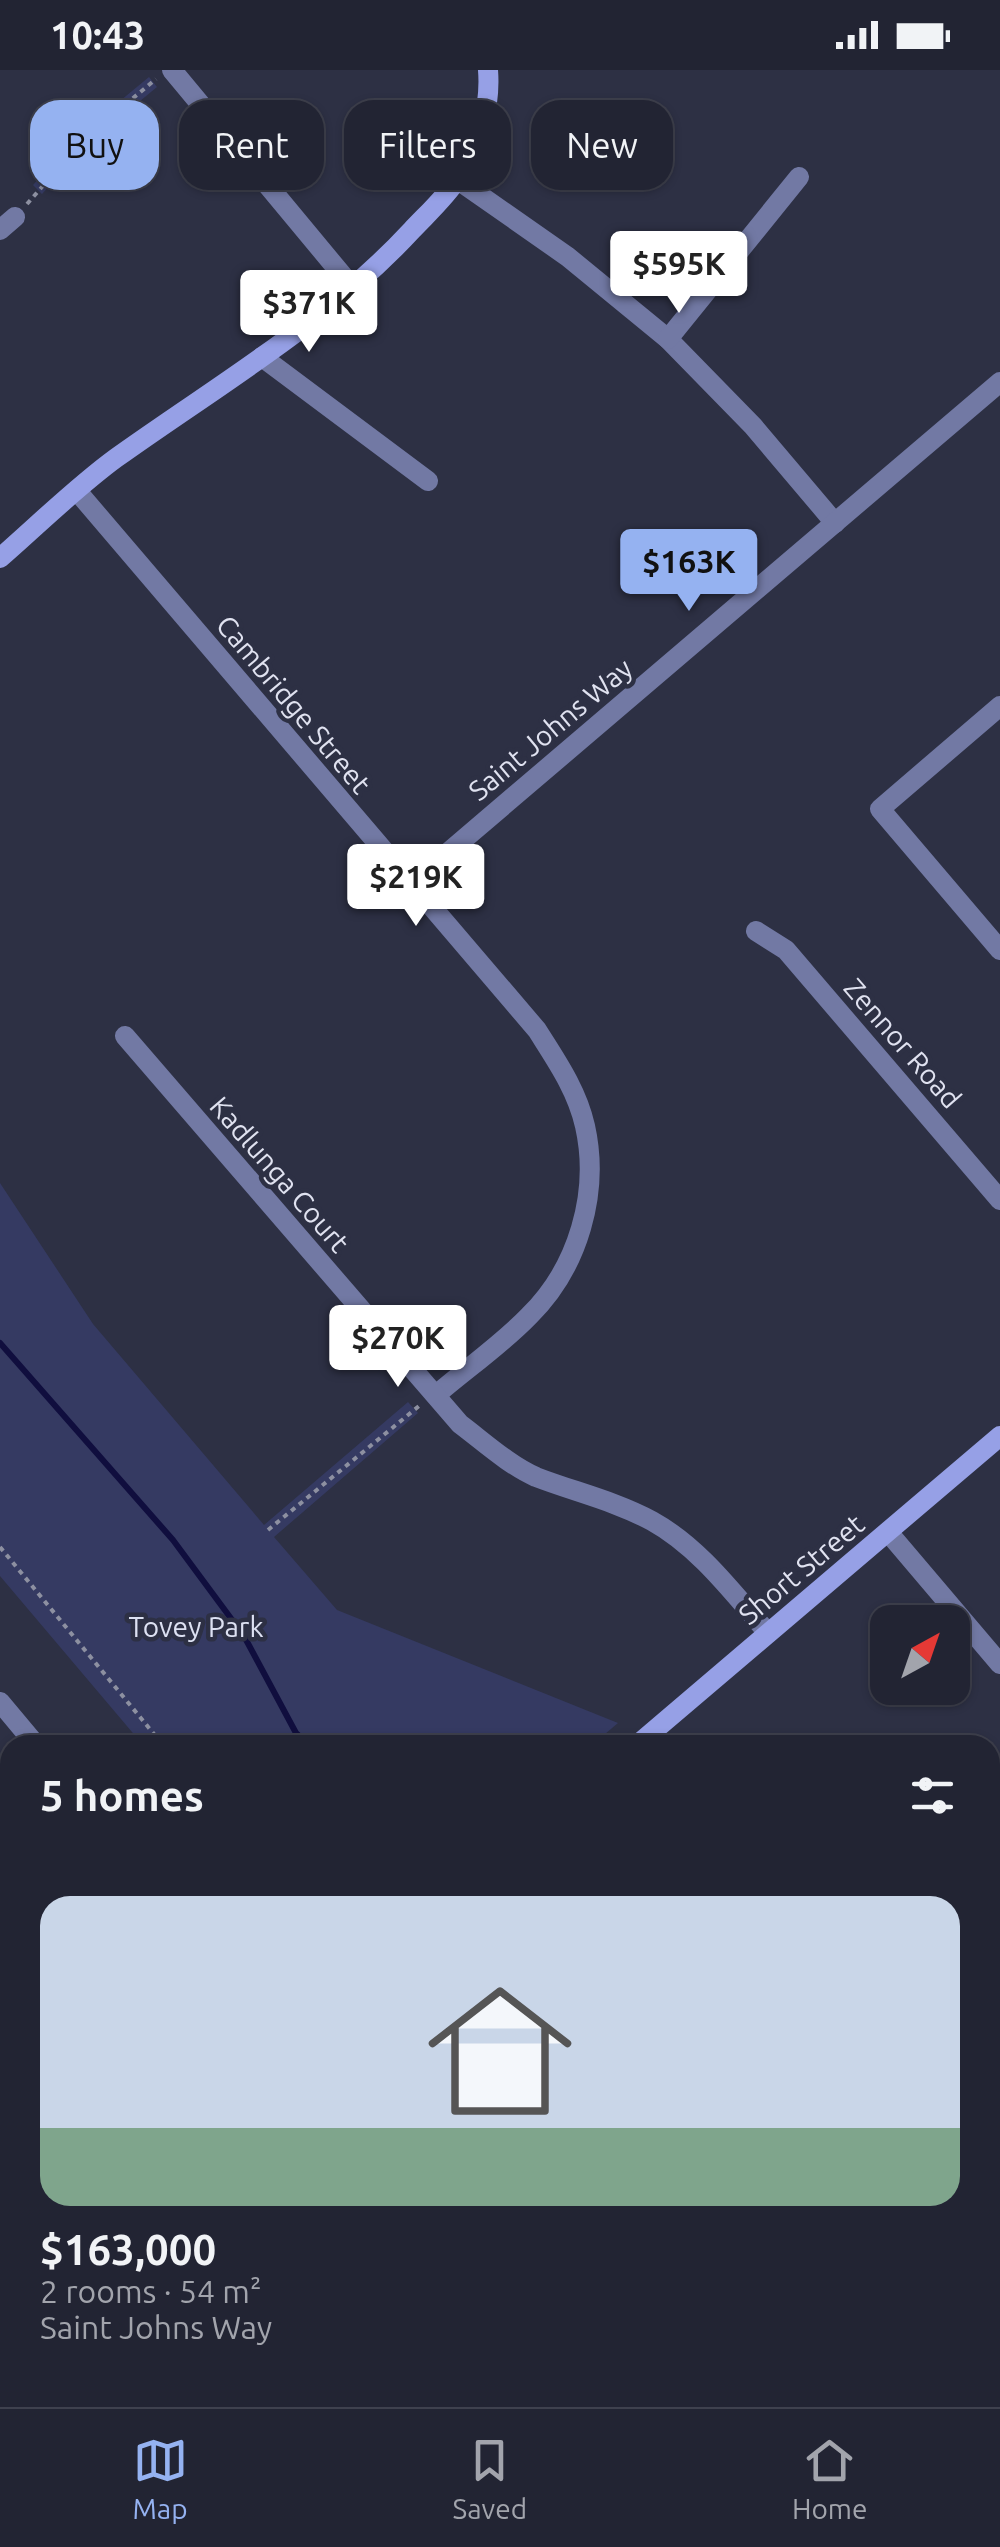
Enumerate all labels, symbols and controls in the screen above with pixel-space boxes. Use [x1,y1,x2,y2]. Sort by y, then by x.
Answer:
text: 10:43 [50,14,145,56]
chip: Buy [30,100,159,190]
chip: Rent [179,100,324,190]
chip: Filters [344,100,511,190]
chip: New [531,100,673,190]
pin: $595K [609,231,749,316]
text: $595K [632,245,726,281]
pin: $371K [239,270,379,355]
text: $371K [262,284,356,320]
pin: $163K [619,529,759,614]
text: $163K [642,543,736,579]
street label: Cambridge Street [211,609,377,799]
street label: Saint Johns Way [462,652,638,806]
pin: $219K [346,844,486,929]
text: $219K [369,858,463,894]
street label: Zennor Road [838,972,968,1114]
street label: Kadlunga Court [204,1090,356,1258]
pin: $270K [328,1305,468,1390]
text: $270K [351,1319,445,1355]
street label: Short Street [732,1508,870,1630]
north arrow [870,1605,970,1705]
map controls [870,1605,970,1705]
park label: Tovey Park [128,1611,264,1642]
icon: filters [905,1768,960,1823]
text: 5 homes [40,1772,204,1819]
icon: home [410,1961,590,2141]
text: $163,000 [40,2226,216,2273]
text: 2 rooms · 54 m² [40,2273,261,2309]
text: Saint Johns Way [40,2309,272,2345]
tab: Map [132,2433,188,2524]
tab: Saved [453,2433,527,2524]
tab: Home [792,2433,868,2524]

